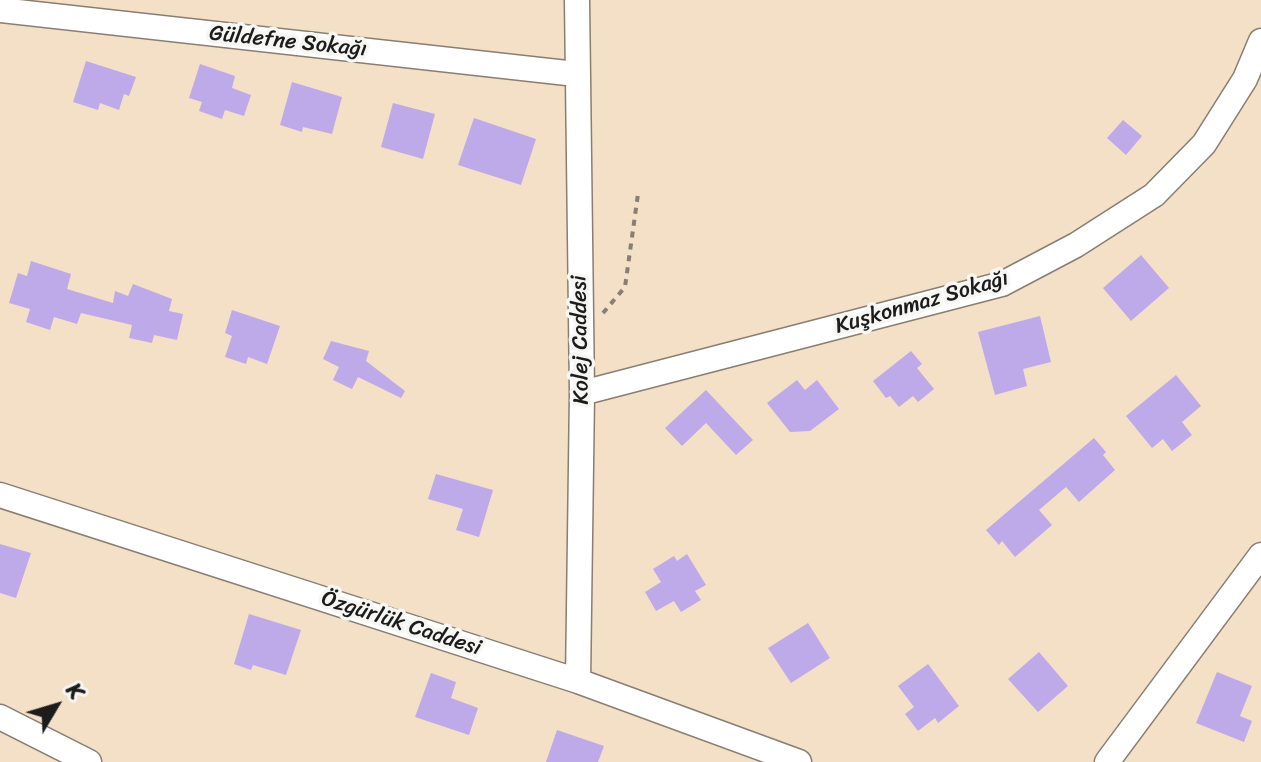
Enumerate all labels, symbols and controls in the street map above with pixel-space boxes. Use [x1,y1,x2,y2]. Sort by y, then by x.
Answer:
street label: Güldefne Sokağı [208,21,368,63]
street label: Kuşkonmaz Sokağı [832,266,1012,340]
street label: Kolej Caddesi [567,275,595,405]
street label: Özgürlük Caddesi [318,586,484,662]
north arrow [16,666,96,746]
text: K [56,674,95,708]

